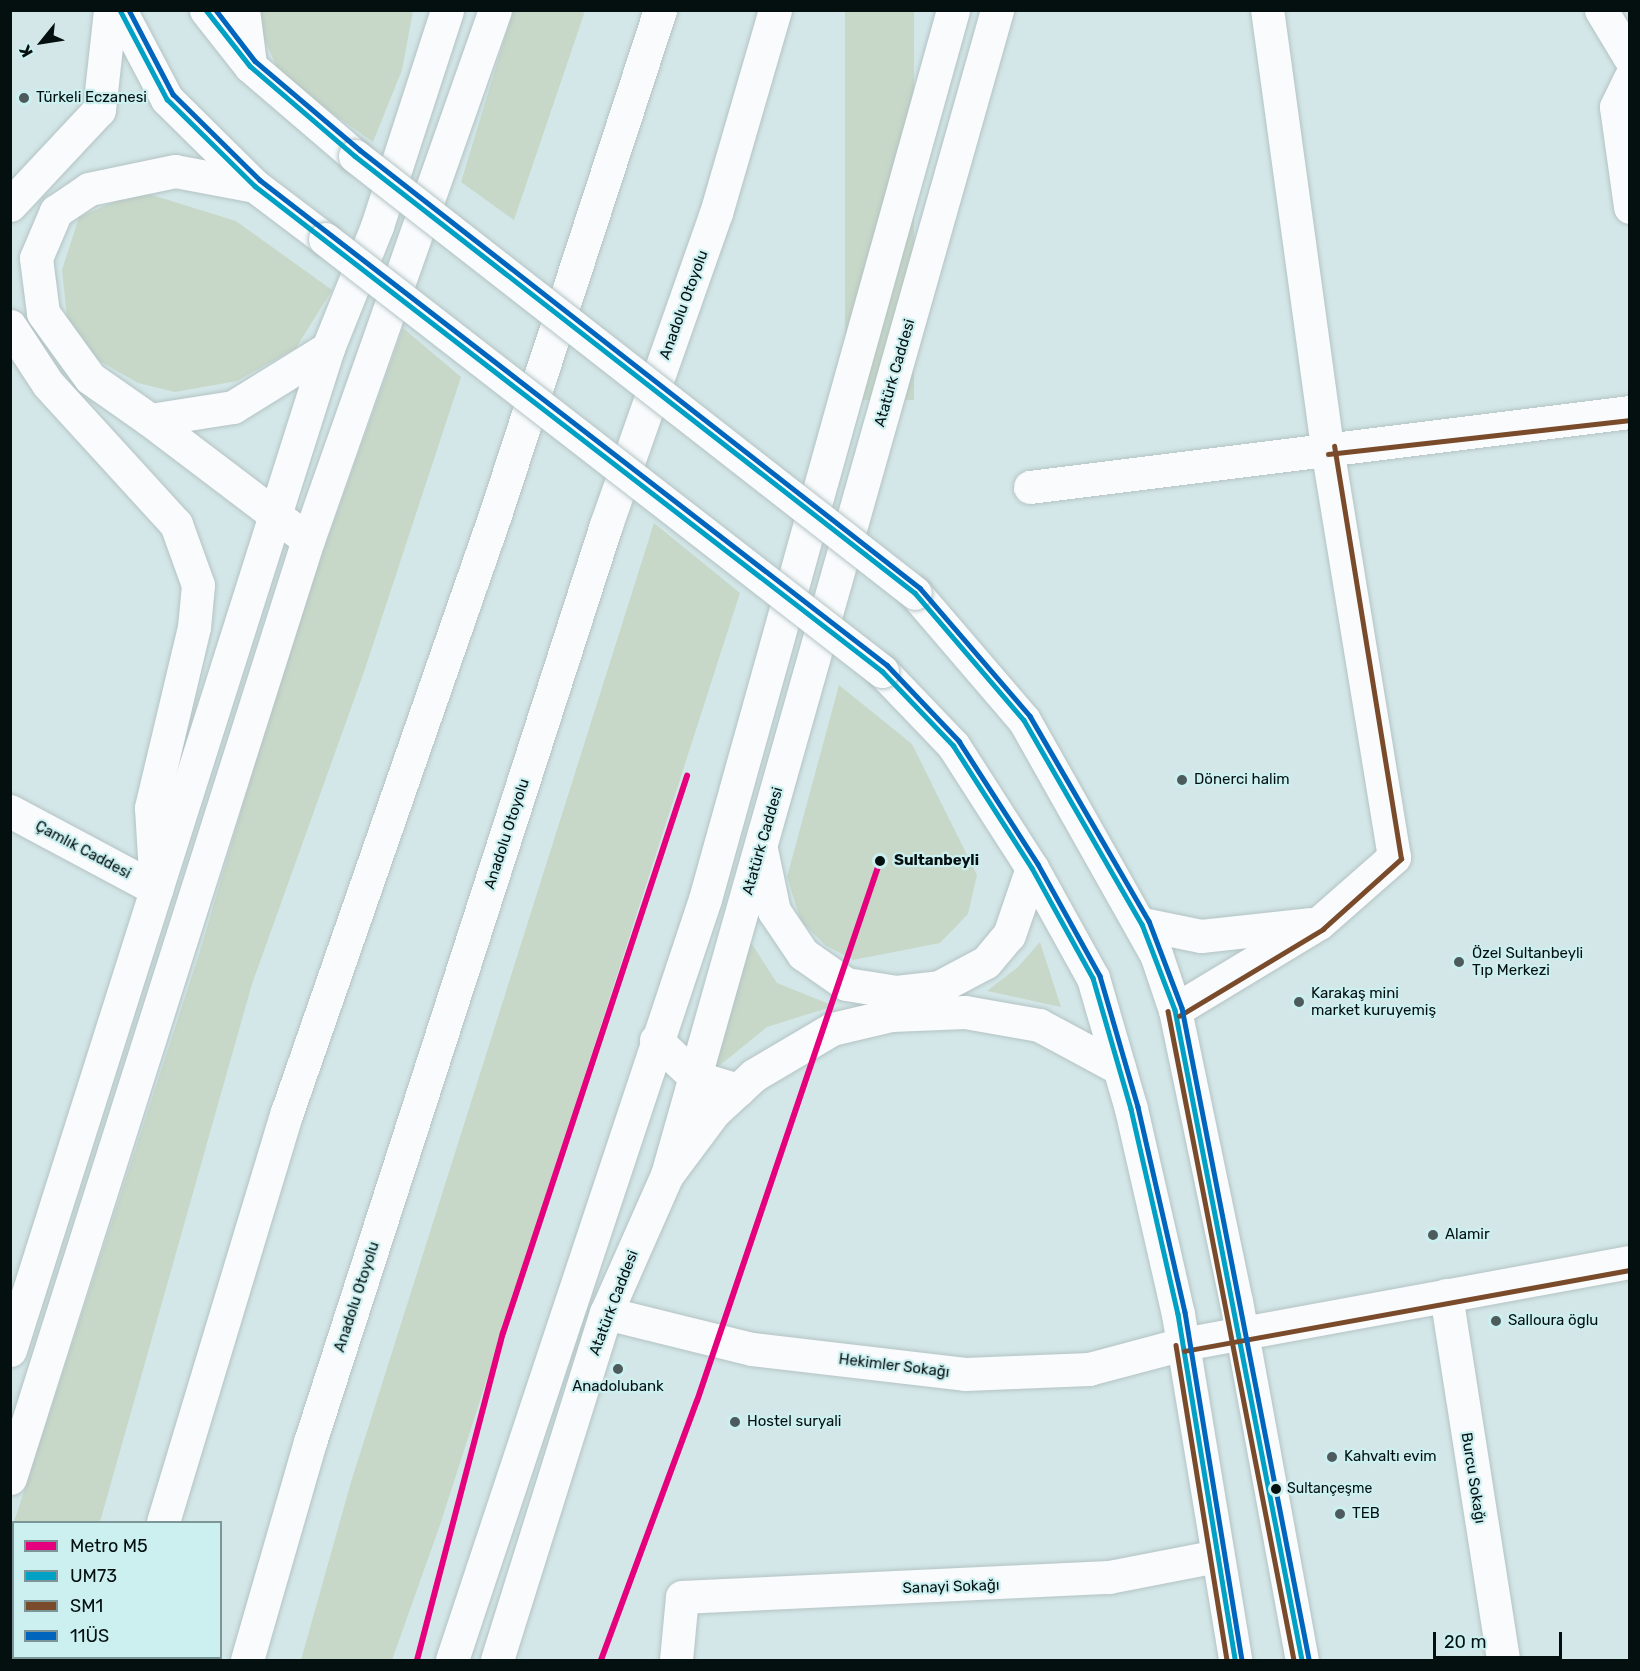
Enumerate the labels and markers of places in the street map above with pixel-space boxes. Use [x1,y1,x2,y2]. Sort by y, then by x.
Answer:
place label: Türkeli Eczanesi [36,89,147,107]
marker: Türkeli Eczanesi [17,91,31,105]
place label: Dönerci halim [1194,771,1290,789]
marker: Dönerci halim [1175,773,1189,787]
marker: Sultanbeyli [871,852,889,870]
place label: Sultanbeyli [894,852,979,870]
place label: Özel Sultanbeyli Tıp Merkezi [1472,944,1583,979]
marker: Özel Sultanbeyli Tıp Merkezi [1450,953,1468,971]
place label: Karakaş mini market kuruyemiş [1311,984,1436,1019]
marker: Karakaş mini market kuruyemiş [1292,995,1306,1009]
place label: Alamir [1445,1226,1490,1244]
marker: Alamir [1426,1228,1440,1242]
place label: Salloura öglu [1508,1312,1598,1330]
marker: Salloura öglu [1489,1314,1503,1328]
marker: Anadolubank [611,1362,625,1376]
place label: Anadolubank [572,1378,664,1396]
place label: Hostel suryali [747,1413,841,1431]
marker: Hostel suryali [728,1415,742,1429]
place label: Kahvaltı evim [1344,1448,1437,1466]
marker: Kahvaltı evim [1325,1450,1339,1464]
place label: Sultançeşme [1287,1481,1372,1497]
marker: Sultançeşme [1270,1483,1282,1495]
place label: TEB [1352,1505,1380,1523]
marker: TEB [1333,1507,1347,1521]

